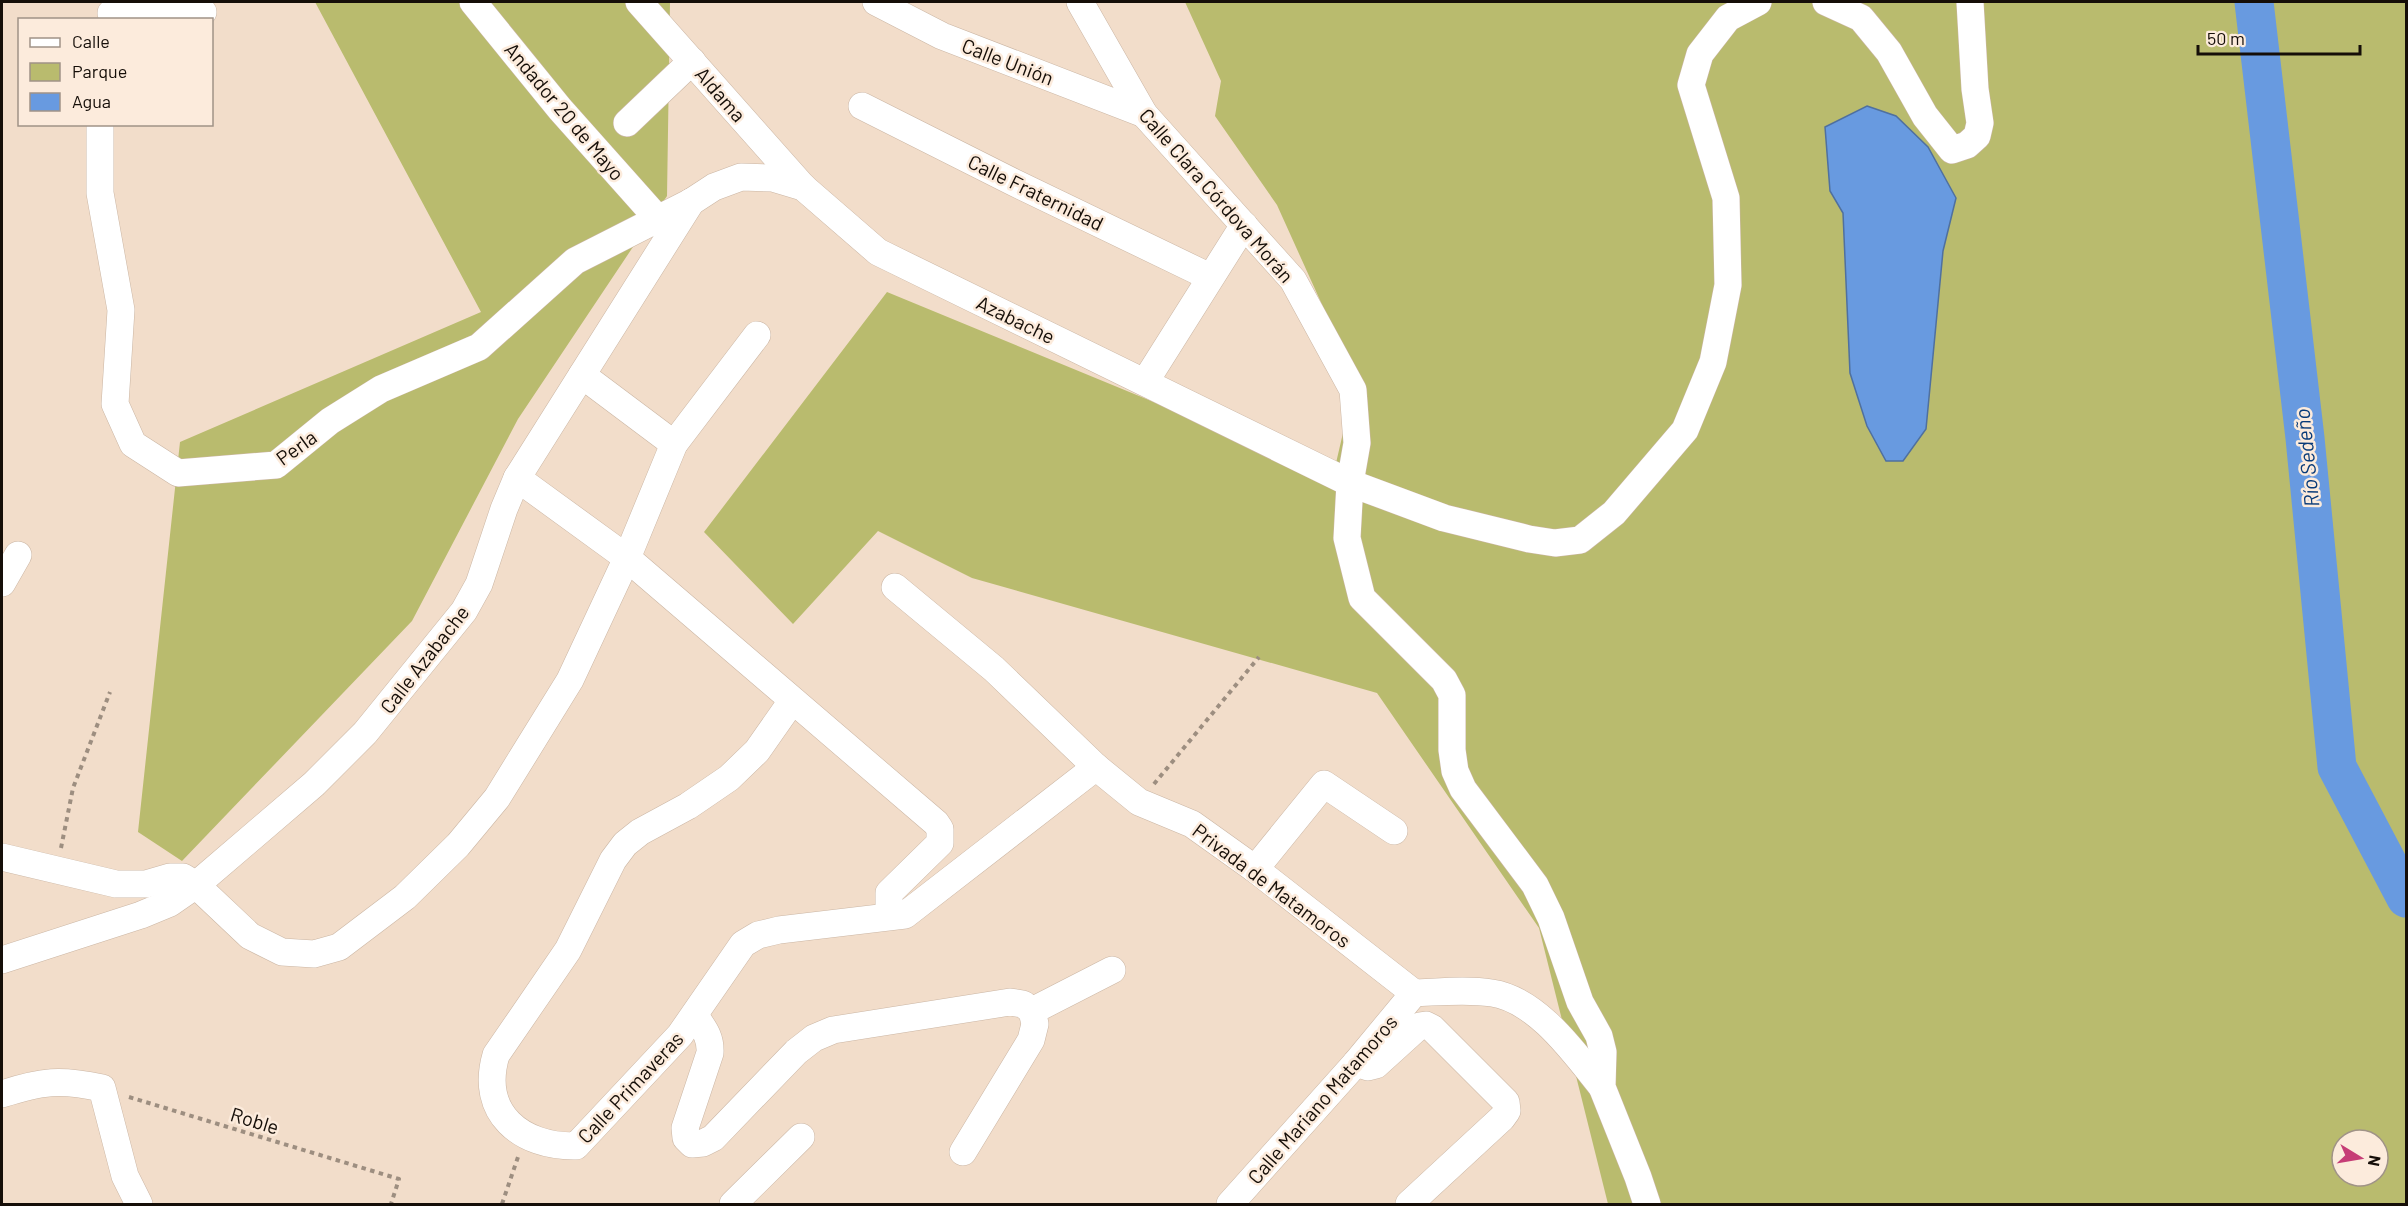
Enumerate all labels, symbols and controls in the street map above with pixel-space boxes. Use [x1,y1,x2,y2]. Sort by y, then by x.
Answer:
legend [18,18,213,126]
scale bar [2198,18,2360,56]
text: 50 m [2207,27,2245,49]
text: Calle [72,30,110,52]
street label: Calle Unión [959,33,1057,89]
street label: Andador 20 de Mayo [500,37,630,185]
text: Parque [72,60,127,82]
street label: Aldama [691,62,751,126]
text: Agua [72,90,111,112]
street label: Calle Clara Córdova Morán [1135,103,1299,287]
street label: Calle Fraternidad [964,149,1108,235]
street label: Azabache [973,290,1059,348]
water label: Río Sedeño [2288,408,2324,508]
street label: Perla [271,424,321,470]
street label: Calle Azabache [374,600,474,718]
street label: Privada de Matamoros [1188,818,1356,952]
street label: Calle Mariano Matamoros [1242,1010,1402,1188]
street label: Calle Primaveras [572,1026,688,1148]
street label: Roble [228,1101,282,1139]
north arrow [2330,1128,2390,1188]
text: N [2365,1154,2386,1168]

